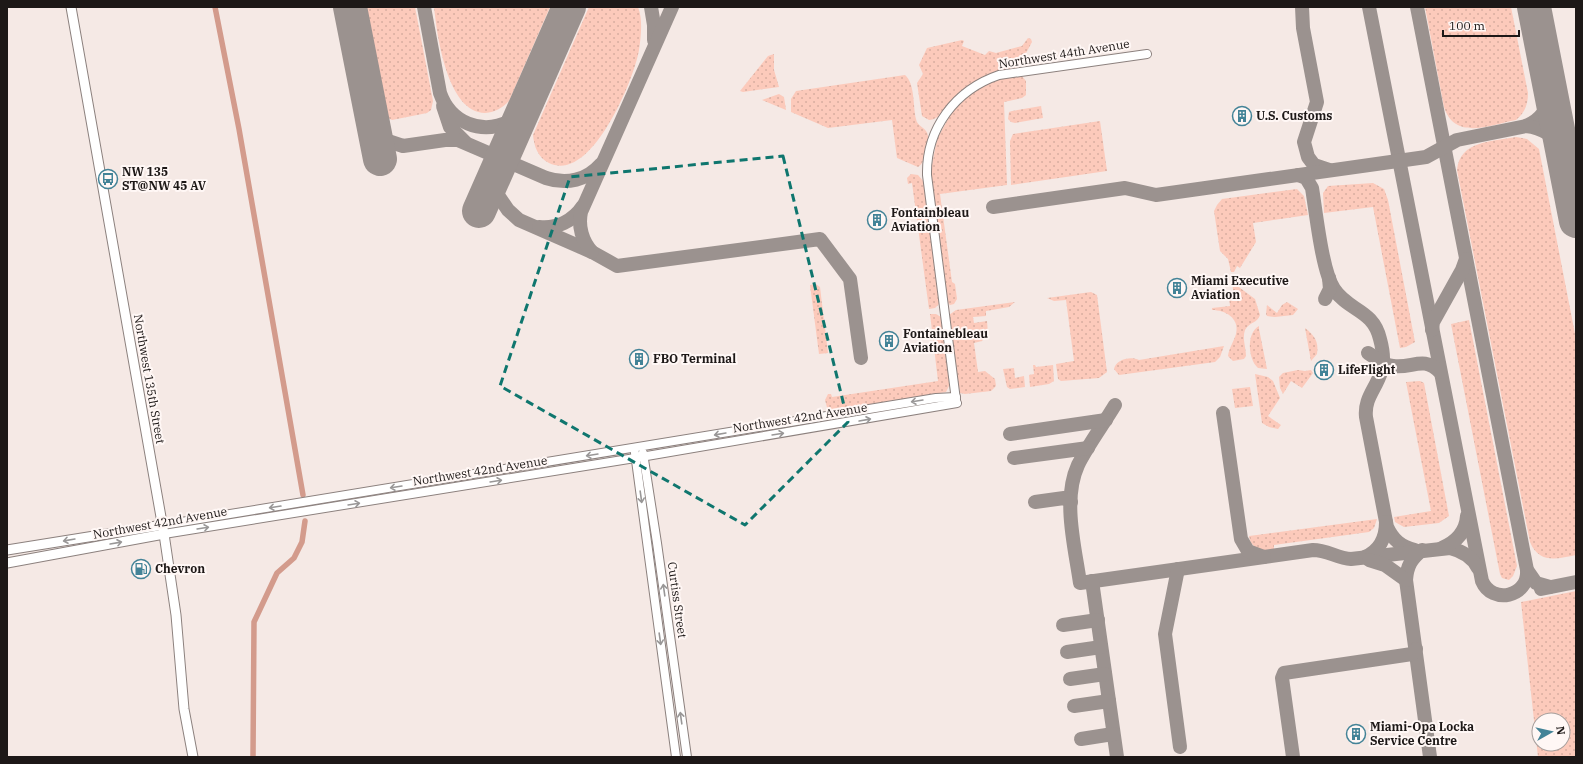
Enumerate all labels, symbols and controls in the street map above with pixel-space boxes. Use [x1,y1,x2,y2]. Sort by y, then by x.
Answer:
scale bar [1443,12,1519,38]
text: 100 m [1449,18,1485,33]
street label: Northwest 44th Avenue [997,36,1131,71]
building icon: U.S. Customs [1231,105,1253,127]
place label: U.S. Customs [1256,108,1332,123]
place label: NW 135 ST@NW 45 AV [122,164,207,193]
bus stop icon: NW 135 ST@NW 45 AV [97,168,119,190]
place label: Fontainbleau Aviation [891,205,969,234]
building icon: Fontainbleau Aviation [866,209,888,231]
place label: Miami Executive Aviation [1191,273,1289,302]
building icon: Miami Executive Aviation [1166,277,1188,299]
street label: Northwest 135th Street [131,313,168,445]
place label: Fontainebleau Aviation [903,326,988,355]
building icon: Fontainebleau Aviation [878,330,900,352]
building icon: FBO Terminal [628,348,650,370]
place label: FBO Terminal [653,351,736,366]
building icon: LifeFlight [1313,359,1335,381]
place label: LifeFlight [1338,362,1396,377]
one-way arrow [911,397,924,405]
street label: Northwest 42nd Avenue [732,399,868,436]
one-way arrow [858,415,871,423]
one-way arrow [714,430,727,438]
one-way arrow [771,430,784,438]
one-way arrow [586,451,599,459]
street label: Northwest 42nd Avenue [412,452,548,489]
one-way arrow [489,477,502,485]
one-way arrow [390,483,403,491]
one-way arrow [637,490,645,503]
one-way arrow [347,500,360,508]
street label: Northwest 42nd Avenue [92,503,228,542]
one-way arrow [269,503,282,511]
one-way arrow [196,524,209,532]
one-way arrow [63,536,76,544]
one-way arrow [109,539,122,547]
fuel station icon: Chevron [130,558,152,580]
place label: Chevron [155,561,205,576]
street label: Curtiss Street [665,561,690,639]
one-way arrow [660,584,668,597]
one-way arrow [656,632,664,645]
one-way arrow [677,712,685,725]
north arrow [1531,712,1571,752]
place label: Miami-Opa Locka Service Centre [1370,719,1474,748]
building icon: Miami-Opa Locka Service Centre [1345,723,1367,745]
text: N [1553,725,1568,736]

